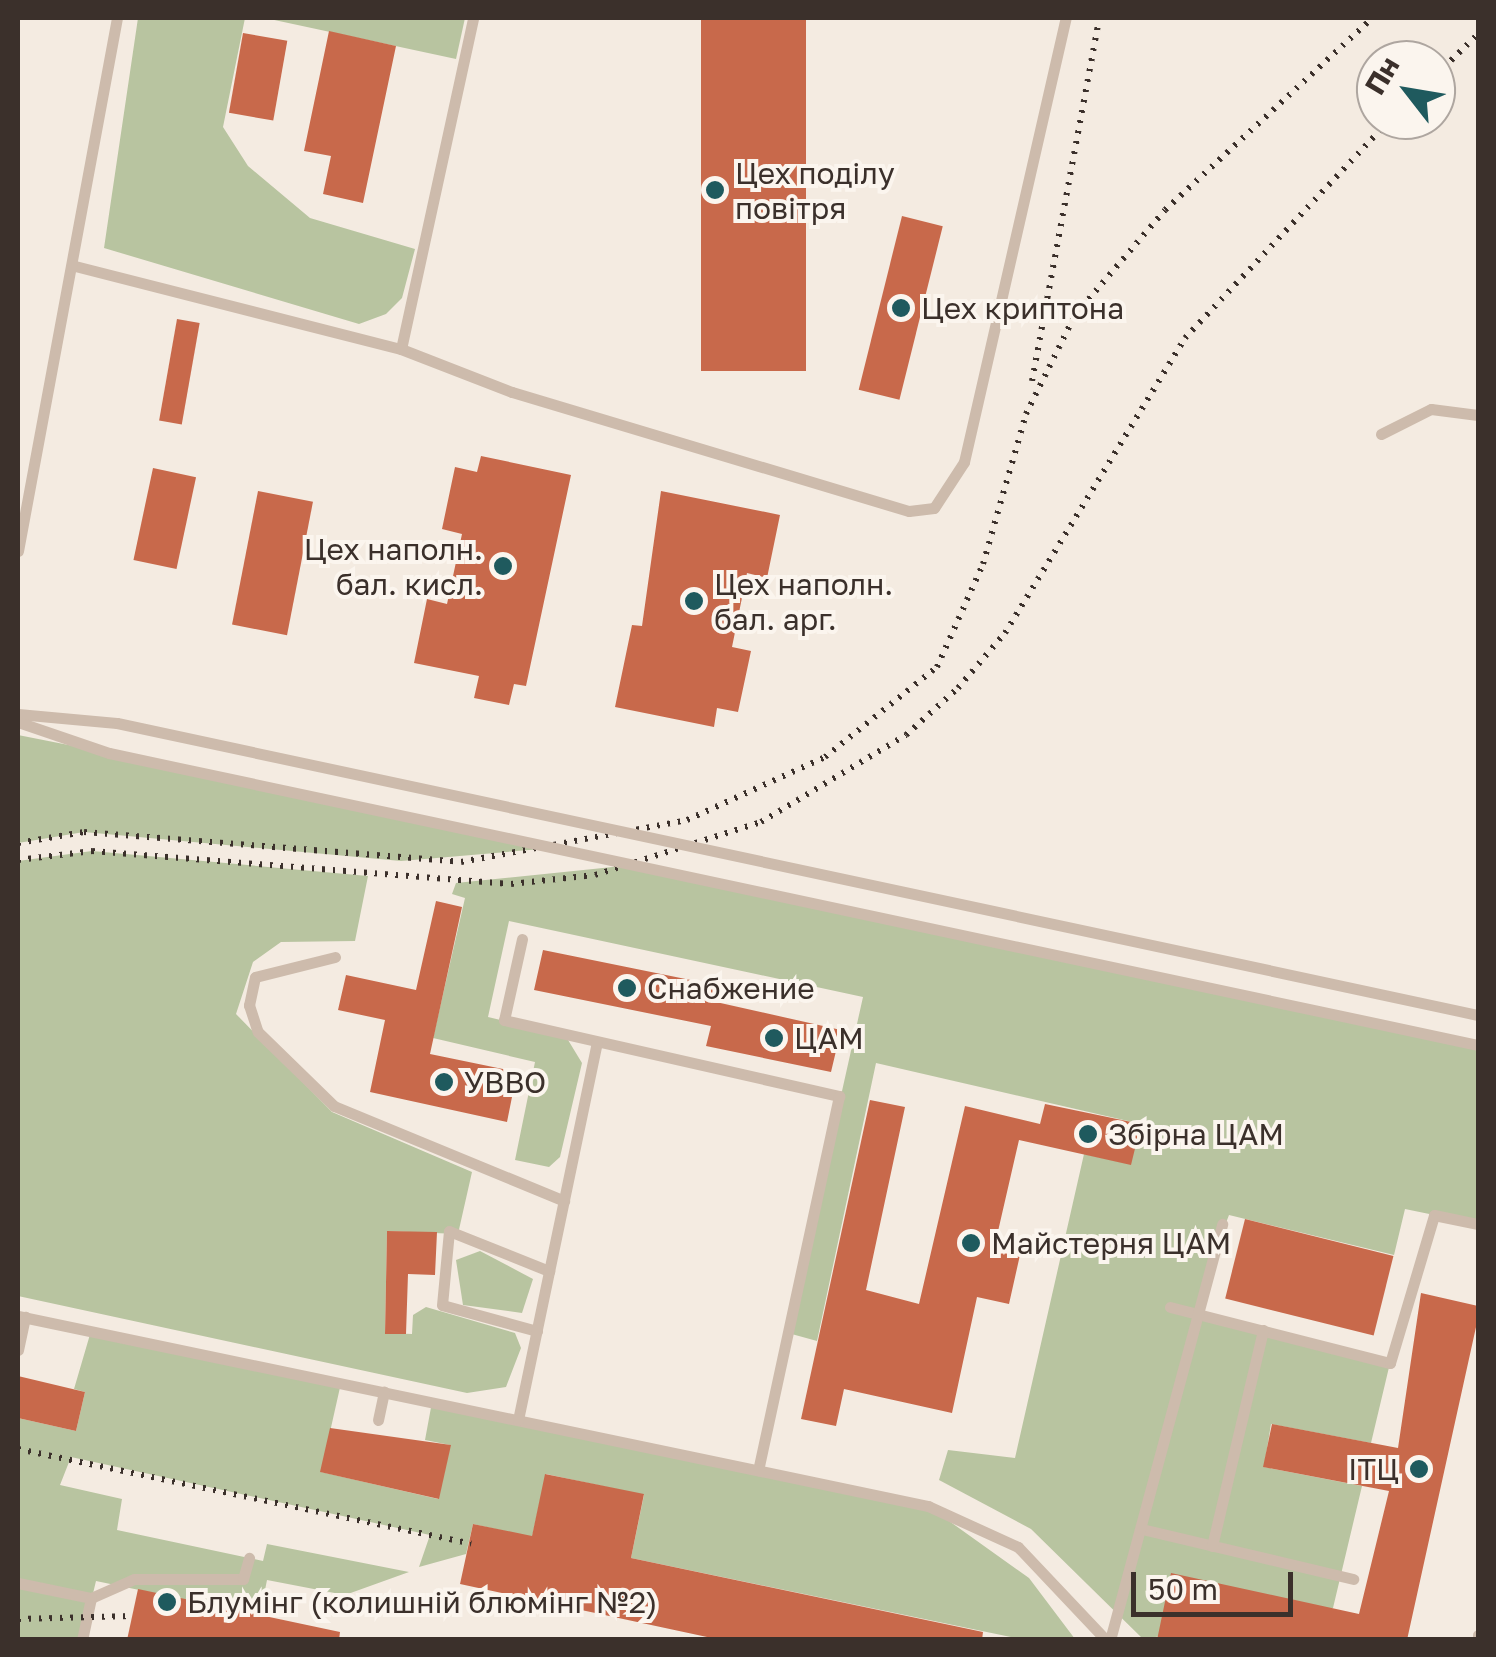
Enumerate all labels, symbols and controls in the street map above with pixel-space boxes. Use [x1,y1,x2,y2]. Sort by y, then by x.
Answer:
north arrow [1356,40,1456,140]
text: Пн [1358,50,1406,100]
place label: Цех поділу повітря [735,155,895,226]
marker: Цех поділу повітря [704,179,726,201]
place label: Цех криптона [921,290,1124,326]
marker: Цех криптона [890,297,912,319]
place label: Цех наполн. бал. кисл. [304,531,483,602]
marker: Цех наполн. бал. кисл. [492,555,514,577]
place label: Цех наполн. бал. арг. [714,566,893,636]
marker: Цех наполн. бал. арг. [683,590,705,612]
place label: Снабжение [647,970,815,1006]
marker: Снабжение [616,977,638,999]
place label: ЦАМ [794,1020,864,1056]
marker: ЦАМ [763,1027,785,1049]
place label: УВВО [464,1064,546,1100]
marker: УВВО [433,1071,455,1093]
place label: Збірна ЦАМ [1108,1116,1284,1152]
marker: Збірна ЦАМ [1077,1123,1099,1145]
place label: Майстерня ЦАМ [991,1225,1231,1261]
marker: Майстерня ЦАМ [960,1232,982,1254]
place label: ІТЦ [1348,1451,1399,1487]
marker: ІТЦ [1408,1458,1430,1480]
scale bar [1136,1552,1298,1614]
text: 50 m [1148,1571,1218,1607]
place label: Блумінг (колишній блюмінг №2) [187,1584,658,1620]
marker: Блумінг (колишній блюмінг №2) [156,1591,178,1613]

